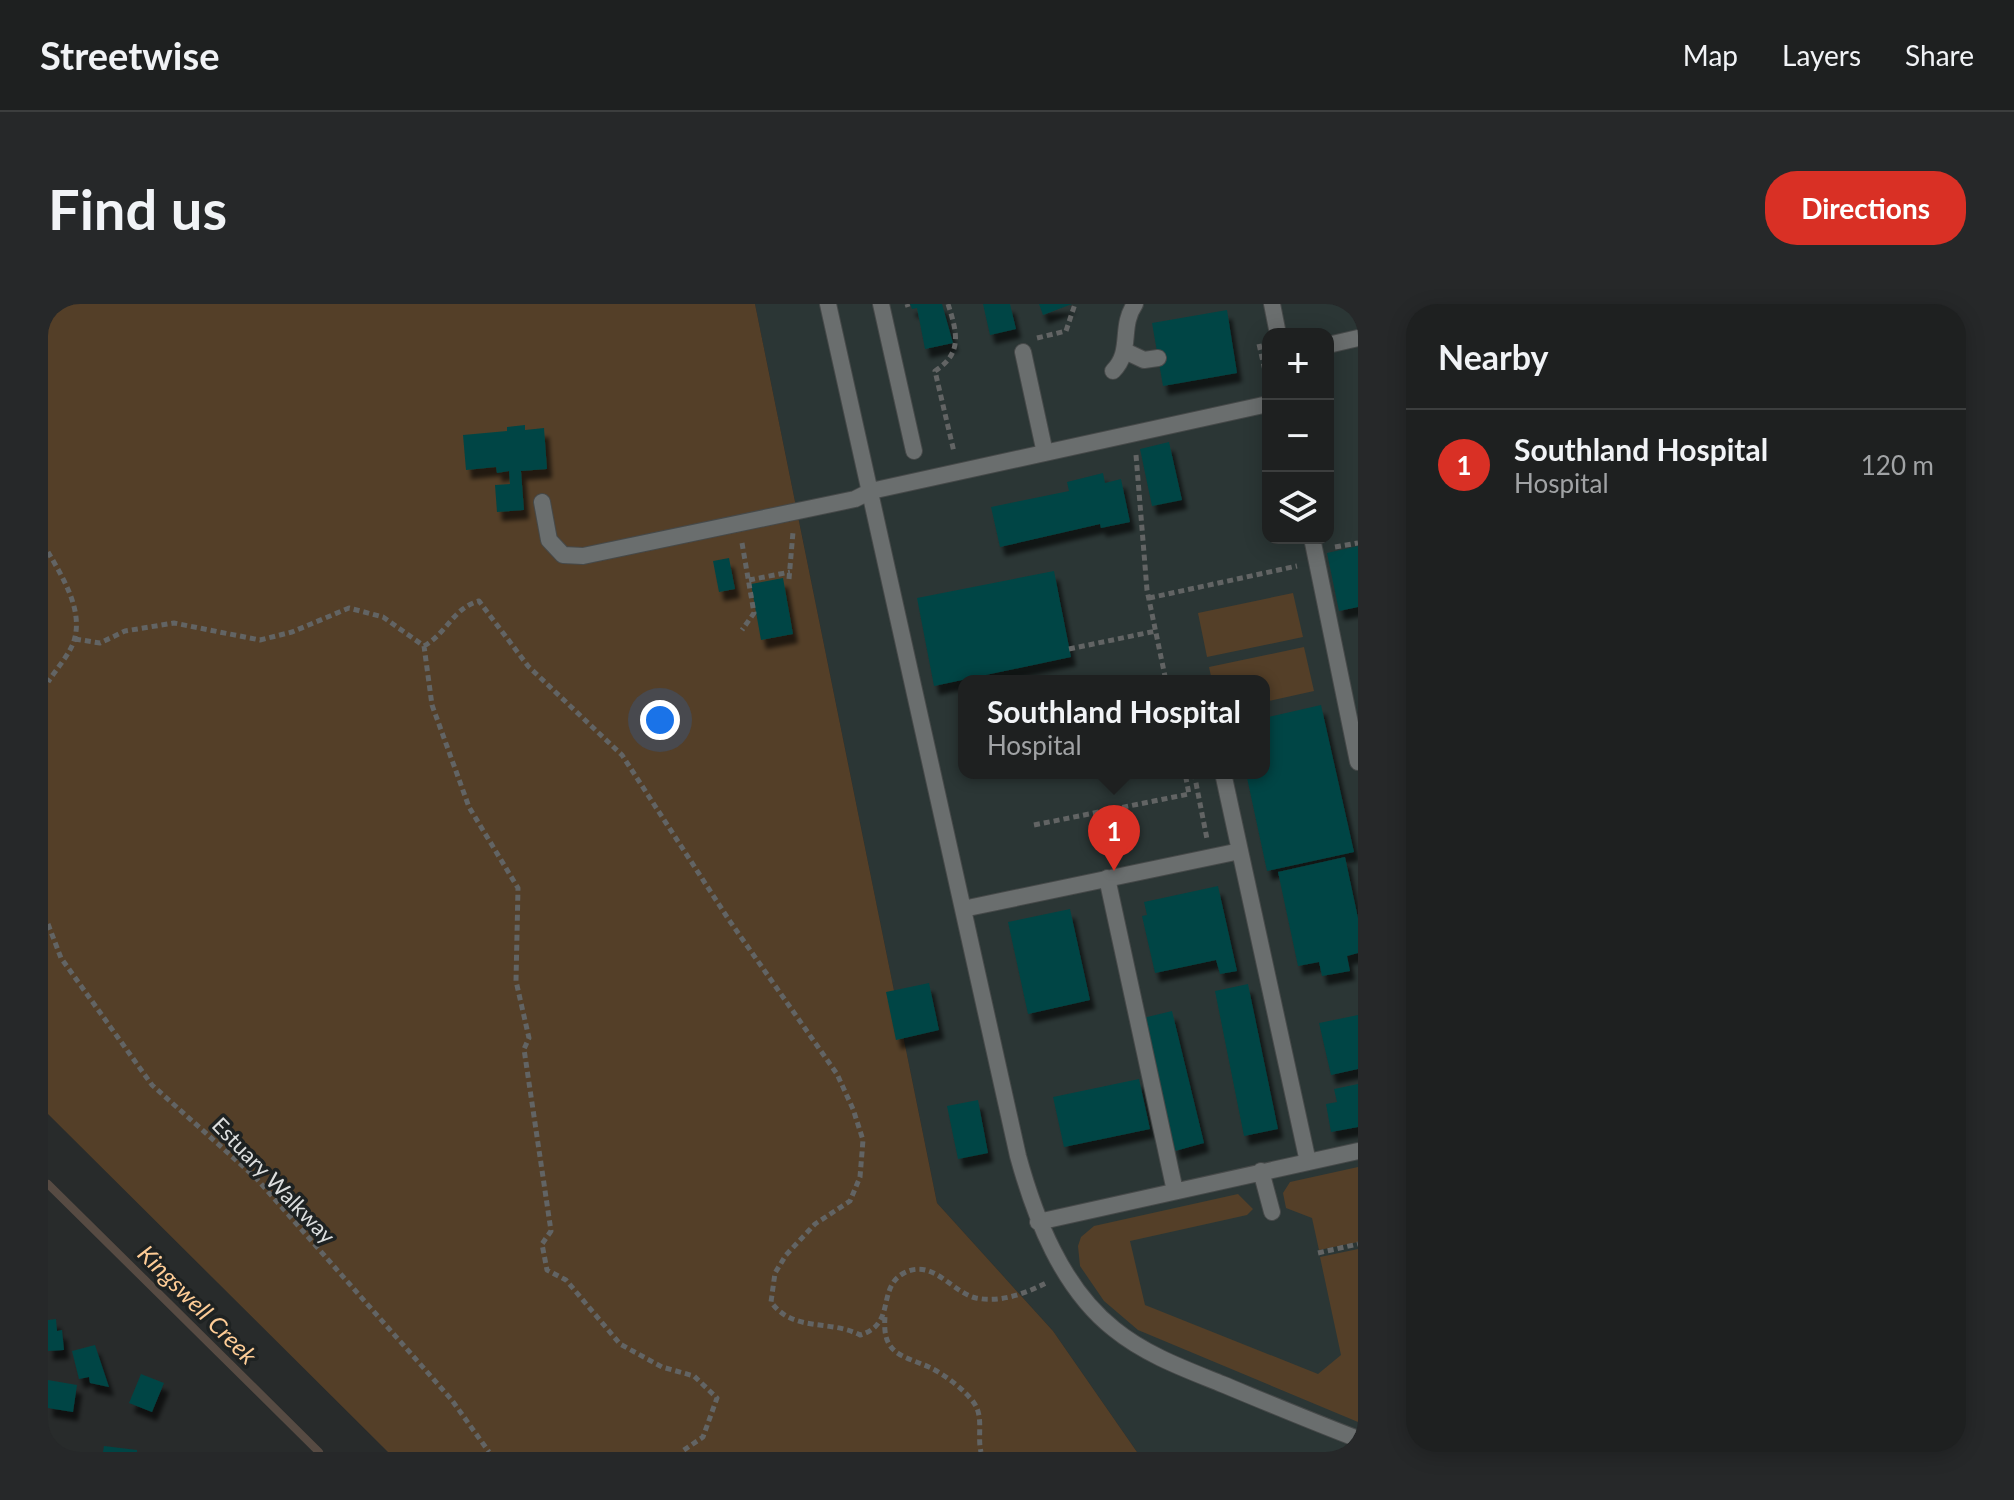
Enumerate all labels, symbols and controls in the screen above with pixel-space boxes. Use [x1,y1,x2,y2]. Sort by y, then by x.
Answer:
text: Streetwise [40,32,219,78]
text: Map [1683,38,1738,72]
text: Layers [1782,38,1861,72]
text: Share [1905,38,1974,72]
button: Directions [1765,171,1966,245]
text: Find us [48,175,227,242]
map controls [1262,328,1334,544]
button: + [1262,328,1334,400]
text: Nearby [1438,336,1549,377]
button: − [1262,400,1334,472]
text: Southland Hospital [1514,431,1768,467]
text: 1 [1456,449,1472,481]
text: 120 m [1861,449,1934,481]
text: Hospital [1514,467,1609,499]
button: layers [1262,472,1334,544]
popup [958,675,1270,779]
text: Southland Hospital [987,693,1241,729]
your location [640,700,680,740]
text: Hospital [987,729,1082,761]
pin: 1 [1088,805,1140,871]
street label: Estuary Walkway [207,1111,342,1249]
water label: Kingswell Creek [132,1238,264,1370]

